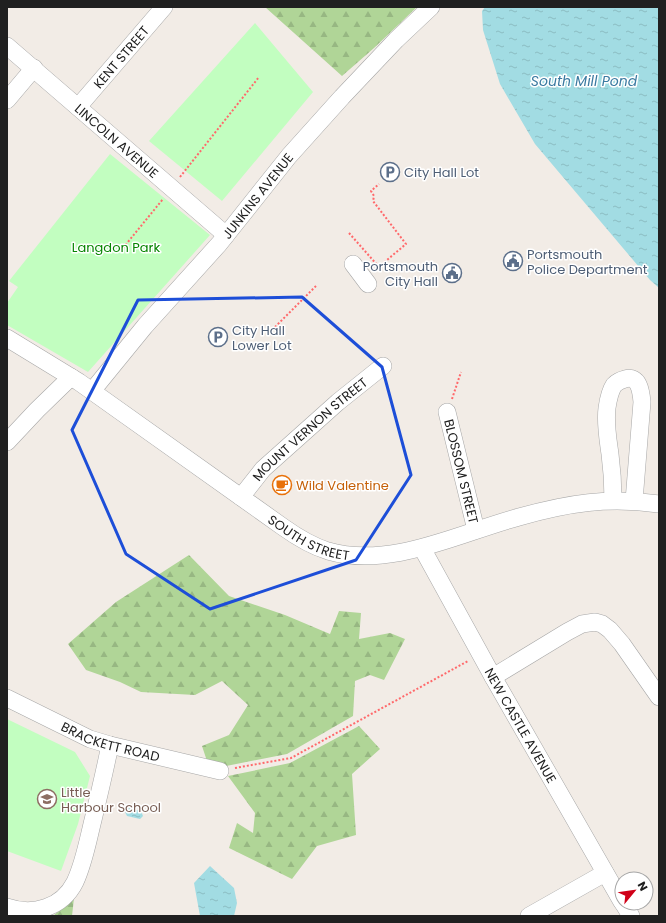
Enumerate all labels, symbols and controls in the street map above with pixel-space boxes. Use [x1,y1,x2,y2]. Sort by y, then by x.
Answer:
street label: KENT STREET [89,22,154,93]
water label: South Mill Pond [531,71,638,91]
street label: LINCOLN AVENUE [70,100,163,183]
street label: JUNKINS AVENUE [218,149,298,243]
parking icon: City Hall Lot [379,161,401,183]
place label: City Hall Lot [404,163,479,182]
park label: Langdon Park [72,238,160,257]
place label: Portsmouth Police Department [527,245,648,279]
public building icon: Portsmouth Police Department [502,250,524,272]
place label: Portsmouth City Hall [363,257,438,291]
public building icon: Portsmouth City Hall [441,262,463,284]
place label: City Hall Lower Lot [232,321,292,355]
parking icon: City Hall Lower Lot [207,326,229,348]
street label: MOUNT VERNON STREET [248,373,372,485]
street label: BLOSSOM STREET [439,417,483,526]
cafe icon: Wild Valentine [271,474,293,496]
place label: Wild Valentine [296,476,389,495]
street label: SOUTH STREET [264,510,351,565]
street label: NEW CASTLE AVENUE [480,665,561,787]
street label: BRACKETT ROAD [58,717,162,766]
place label: Little Harbour School [61,783,161,817]
school or university icon: Little Harbour School [36,788,58,810]
north arrow [614,871,654,911]
text: N [634,879,652,894]

